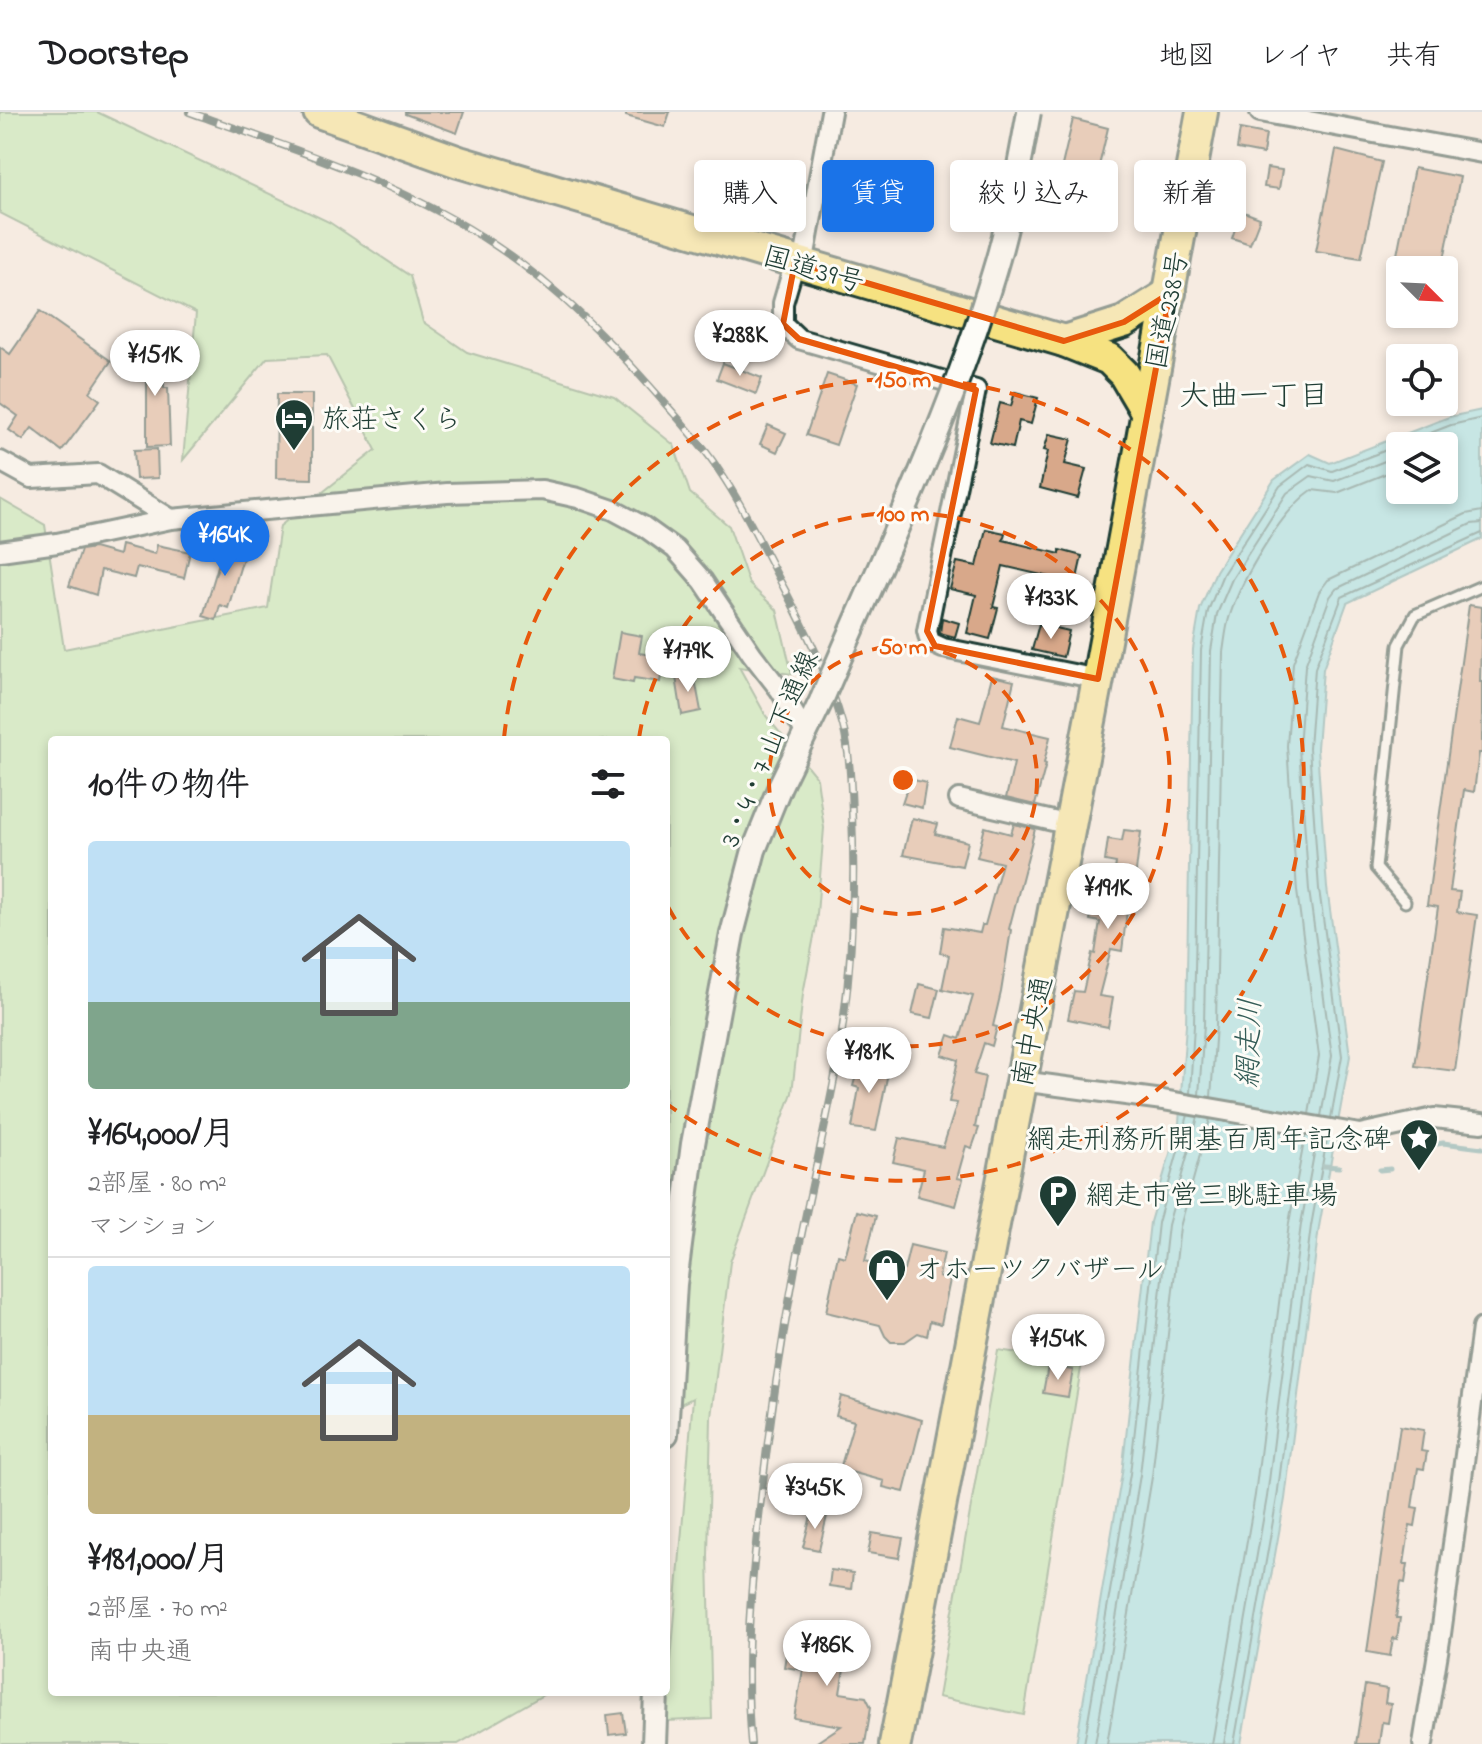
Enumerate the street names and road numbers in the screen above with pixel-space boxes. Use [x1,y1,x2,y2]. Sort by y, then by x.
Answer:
street label: 国道39号 [757,237,869,305]
street label: 国道238号 [1138,248,1201,373]
street label: 3・4・7 山下通線 [711,645,831,854]
street label: 南中央通 [1004,973,1065,1091]

